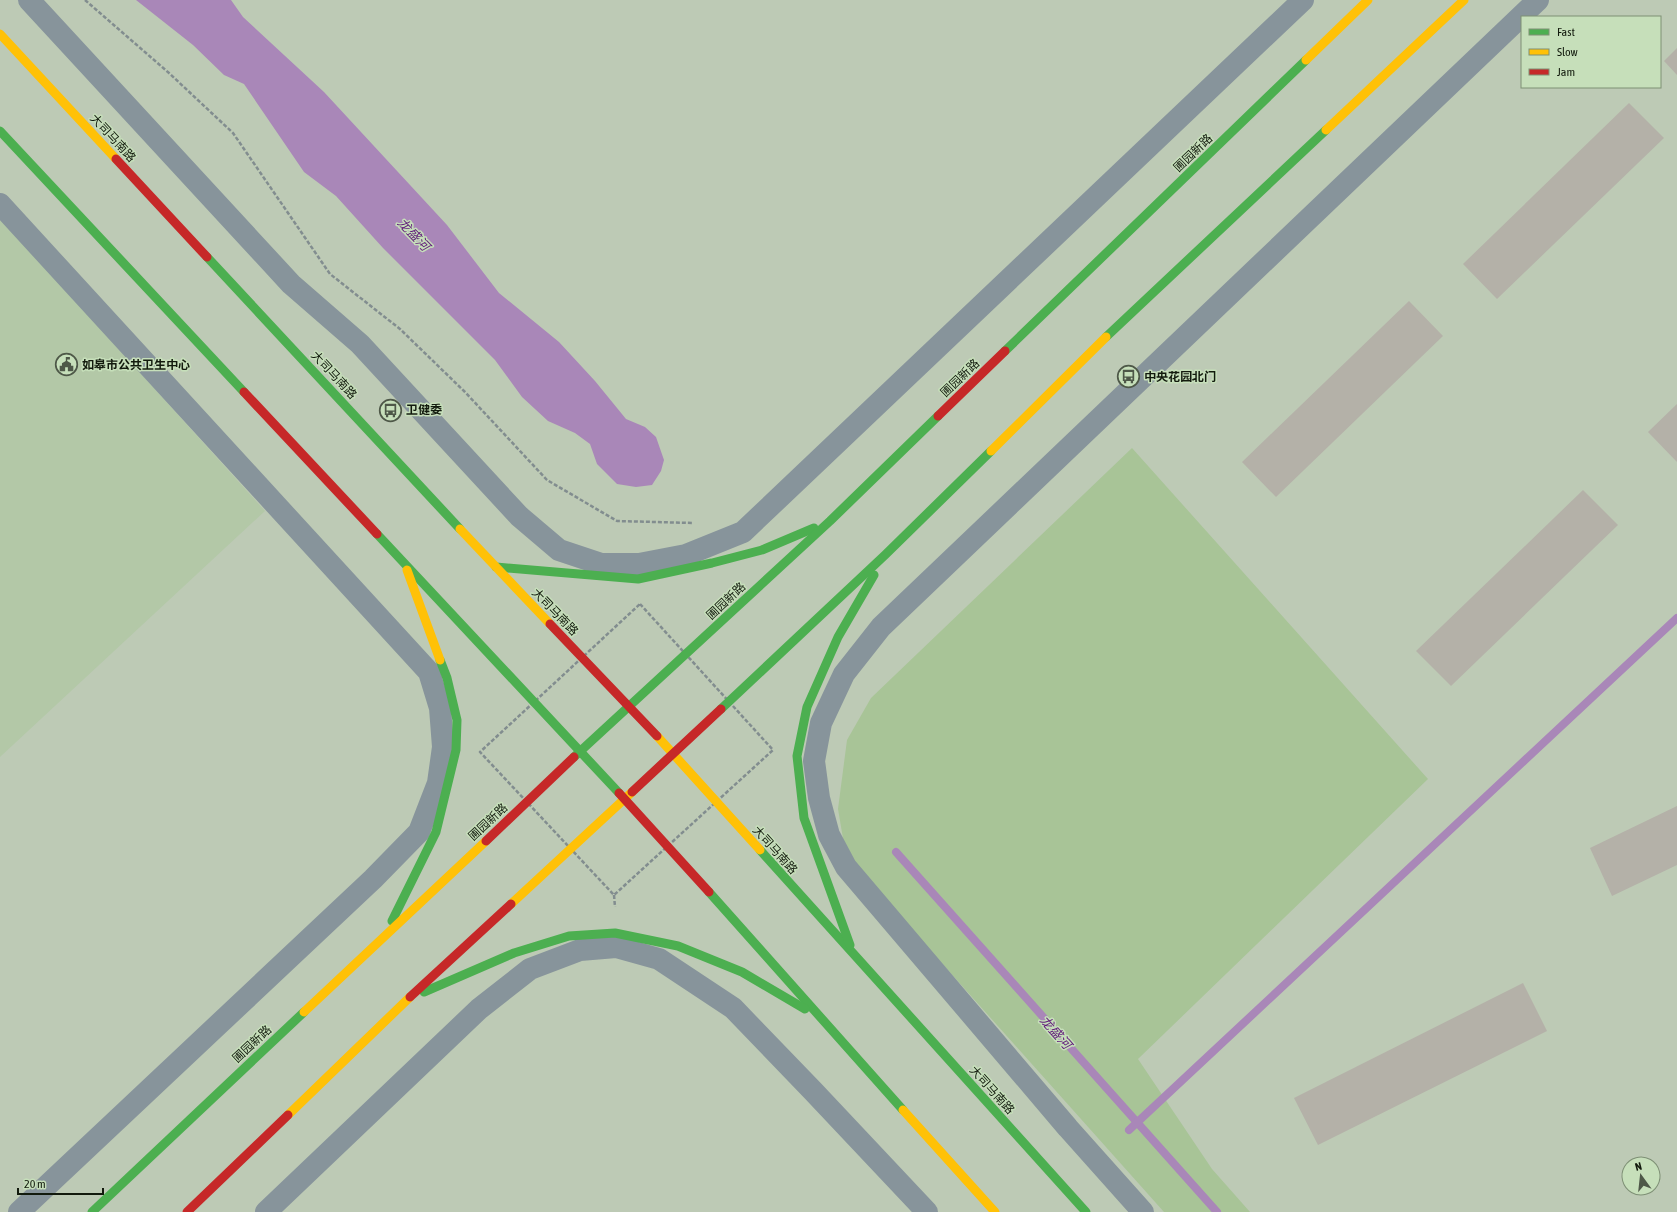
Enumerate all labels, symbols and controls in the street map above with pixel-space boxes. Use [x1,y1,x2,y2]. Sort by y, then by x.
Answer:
legend [1521,16,1661,88]
text: Fast [1557,25,1575,39]
text: Slow [1557,45,1578,59]
text: Jam [1557,65,1575,79]
street label: 大司马南路 [87,111,139,165]
street label: 圃园新路 [1171,131,1215,175]
water label: 龙盛河 [395,215,435,256]
street label: 大司马南路 [308,348,360,402]
public building icon: 如皋市公共卫生中心 [53,352,79,378]
street label: 圃园新路 [938,356,982,400]
place label: 如皋市公共卫生中心 [82,358,190,372]
bus stop icon: 中央花园北门 [1116,364,1142,390]
place label: 中央花园北门 [1144,370,1216,384]
bus stop icon: 卫健委 [378,397,404,423]
place label: 卫健委 [406,403,442,417]
street label: 圃园新路 [704,580,748,622]
street label: 大司马南路 [529,586,581,638]
street label: 圃园新路 [466,801,510,843]
street label: 大司马南路 [750,823,800,877]
water label: 龙盛河 [1037,1013,1076,1054]
street label: 圃园新路 [230,1023,274,1065]
street label: 大司马南路 [967,1063,1017,1117]
north arrow [1621,1156,1661,1196]
text: N [1634,1160,1643,1173]
scale bar [18,1170,103,1196]
text: 20 m [24,1177,46,1191]

